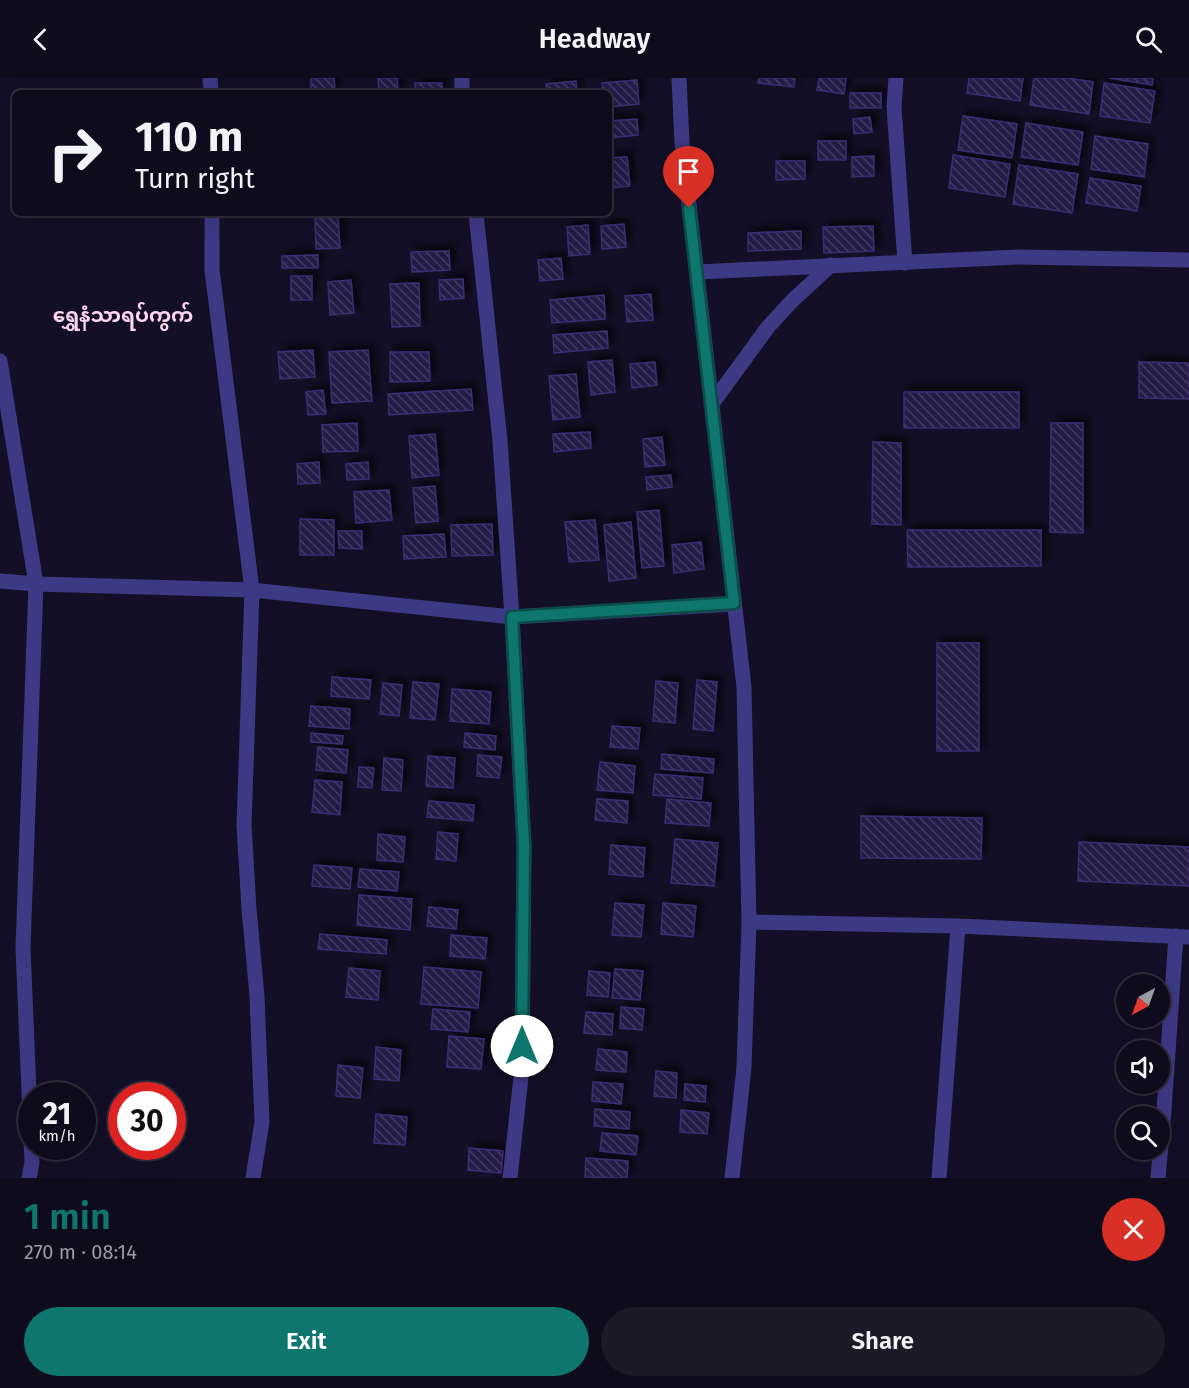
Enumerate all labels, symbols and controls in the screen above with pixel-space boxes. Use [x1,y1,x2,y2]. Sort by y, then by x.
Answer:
icon: back [24,23,57,56]
text: Headway [539,23,650,55]
icon: search [1132,23,1165,56]
text: 110 m [135,112,243,162]
icon: right [36,114,114,192]
pin [663,146,714,208]
icon: arrive [672,155,705,188]
text: Turn right [135,163,255,195]
district label: ရွှေနံသာရပ်ကွက် [53,302,193,331]
north arrow [1116,974,1170,1028]
map controls [1116,974,1170,1160]
position arrow [490,1014,554,1078]
button: sound [1116,1040,1170,1094]
speed limit sign: 30 [108,1082,186,1160]
text: 21 [43,1096,71,1132]
button: search [1116,1106,1170,1160]
text: km/h [38,1127,76,1145]
text: 1 min [24,1195,111,1239]
button: close [1102,1198,1165,1261]
text: 270 m · 08:14 [24,1240,137,1264]
button: Exit [24,1307,589,1376]
button: Share [601,1307,1165,1376]

